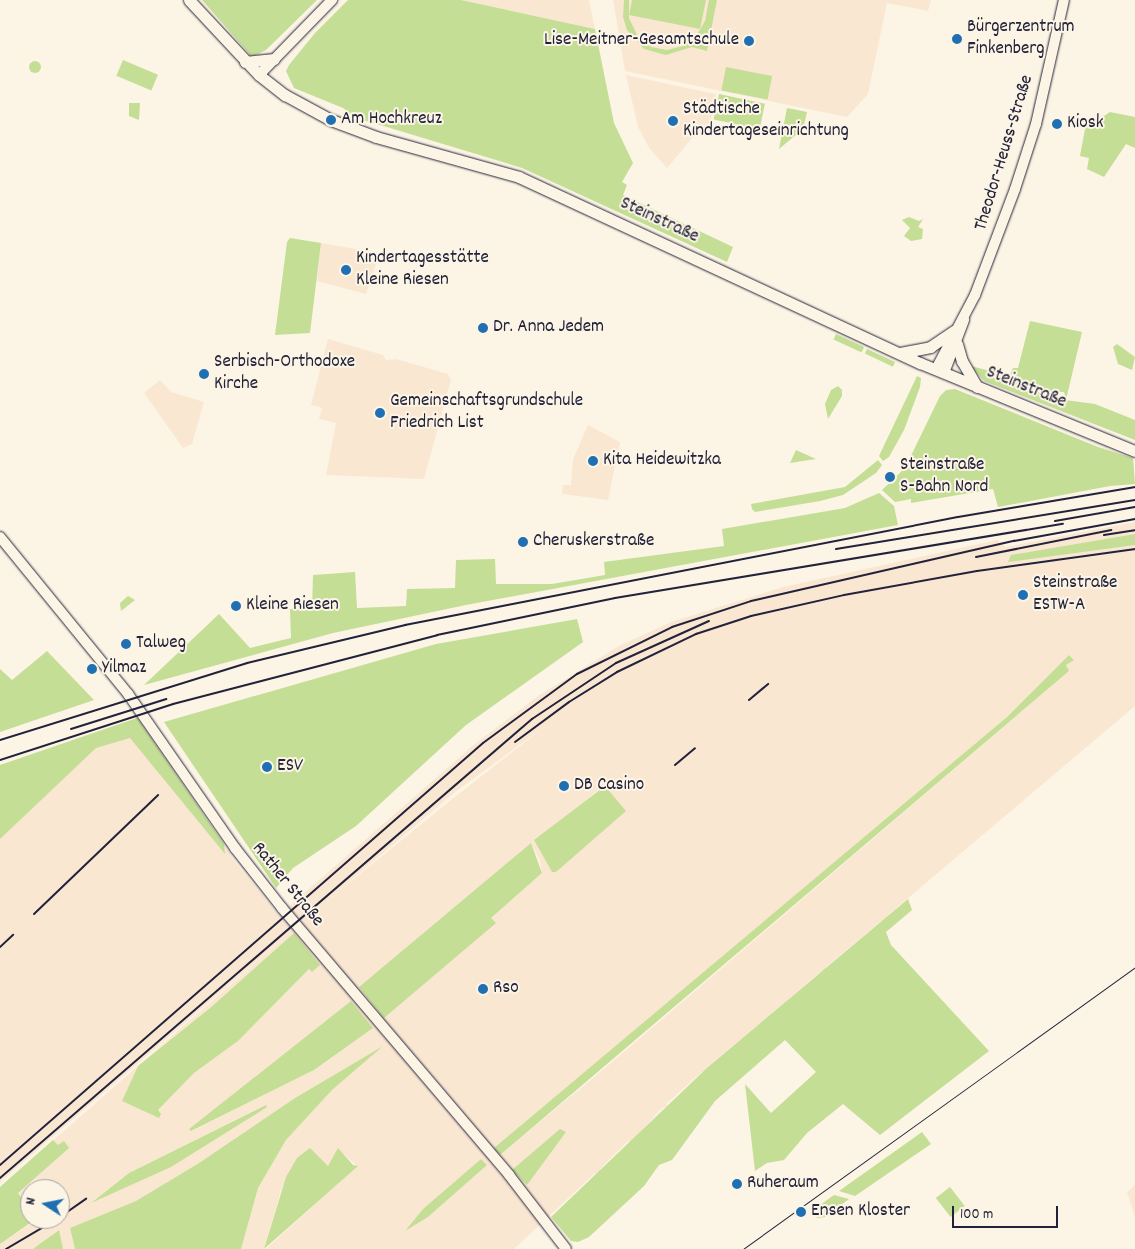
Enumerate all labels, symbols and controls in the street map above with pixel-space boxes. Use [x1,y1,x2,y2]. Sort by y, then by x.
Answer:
place label: Bürgerzentrum Finkenberg [967,17,1075,61]
place label: Lise-Meitner-Gesamtschule [544,30,739,52]
marker: Bürgerzentrum Finkenberg [951,33,963,45]
marker: Lise-Meitner-Gesamtschule [743,35,755,47]
street label: Theodor-Heuss-Straße [970,72,1040,234]
place label: Städtische Kindertageseinrichtung [683,99,849,143]
place label: Am Hochkreuz [341,109,442,131]
place label: Kiosk [1067,113,1103,135]
marker: Am Hochkreuz [325,114,337,126]
marker: Städtische Kindertageseinrichtung [667,115,679,127]
marker: Kiosk [1051,118,1063,130]
street label: Steinstraße [616,193,702,249]
place label: Kindertagesstätte Kleine Riesen [356,248,489,292]
marker: Kindertagesstätte Kleine Riesen [340,264,352,276]
place label: Dr. Anna Jedem [493,317,604,339]
marker: Dr. Anna Jedem [477,322,489,334]
place label: Serbisch-Orthodoxe Kirche [214,352,355,396]
street label: Steinstraße [983,362,1069,414]
marker: Serbisch-Orthodoxe Kirche [198,368,210,380]
place label: Gemeinschaftsgrundschule Friedrich List [390,391,583,435]
marker: Gemeinschaftsgrundschule Friedrich List [374,407,386,419]
place label: Kita Heidewitzka [603,450,721,472]
marker: Kita Heidewitzka [587,455,599,467]
place label: Steinstraße S-Bahn Nord [900,455,988,499]
marker: Steinstraße S-Bahn Nord [884,471,896,483]
place label: Cheruskerstraße [533,531,654,553]
marker: Cheruskerstraße [517,536,529,548]
place label: Steinstraße ESTW-A [1033,573,1117,617]
marker: Steinstraße ESTW-A [1017,589,1029,601]
place label: Kleine Riesen [246,595,339,617]
marker: Kleine Riesen [230,600,242,612]
place label: Talweg [136,633,186,655]
marker: Talweg [120,638,132,650]
place label: Yilmaz [102,658,146,680]
marker: Yilmaz [86,663,98,675]
place label: ESV [277,756,303,778]
marker: ESV [261,761,273,773]
place label: DB Casino [574,775,644,797]
marker: DB Casino [558,780,570,792]
street label: Rather Straße [246,838,328,932]
place label: Rso [493,978,519,1000]
marker: Rso [477,983,489,995]
place label: Ruheraum [747,1173,819,1195]
marker: Ruheraum [731,1178,743,1190]
north arrow [20,1179,70,1229]
text: N [21,1196,42,1207]
scale bar [955,1196,1061,1228]
place label: Ensen Kloster [811,1201,910,1223]
text: 100 m [960,1204,993,1226]
marker: Ensen Kloster [795,1206,807,1218]

